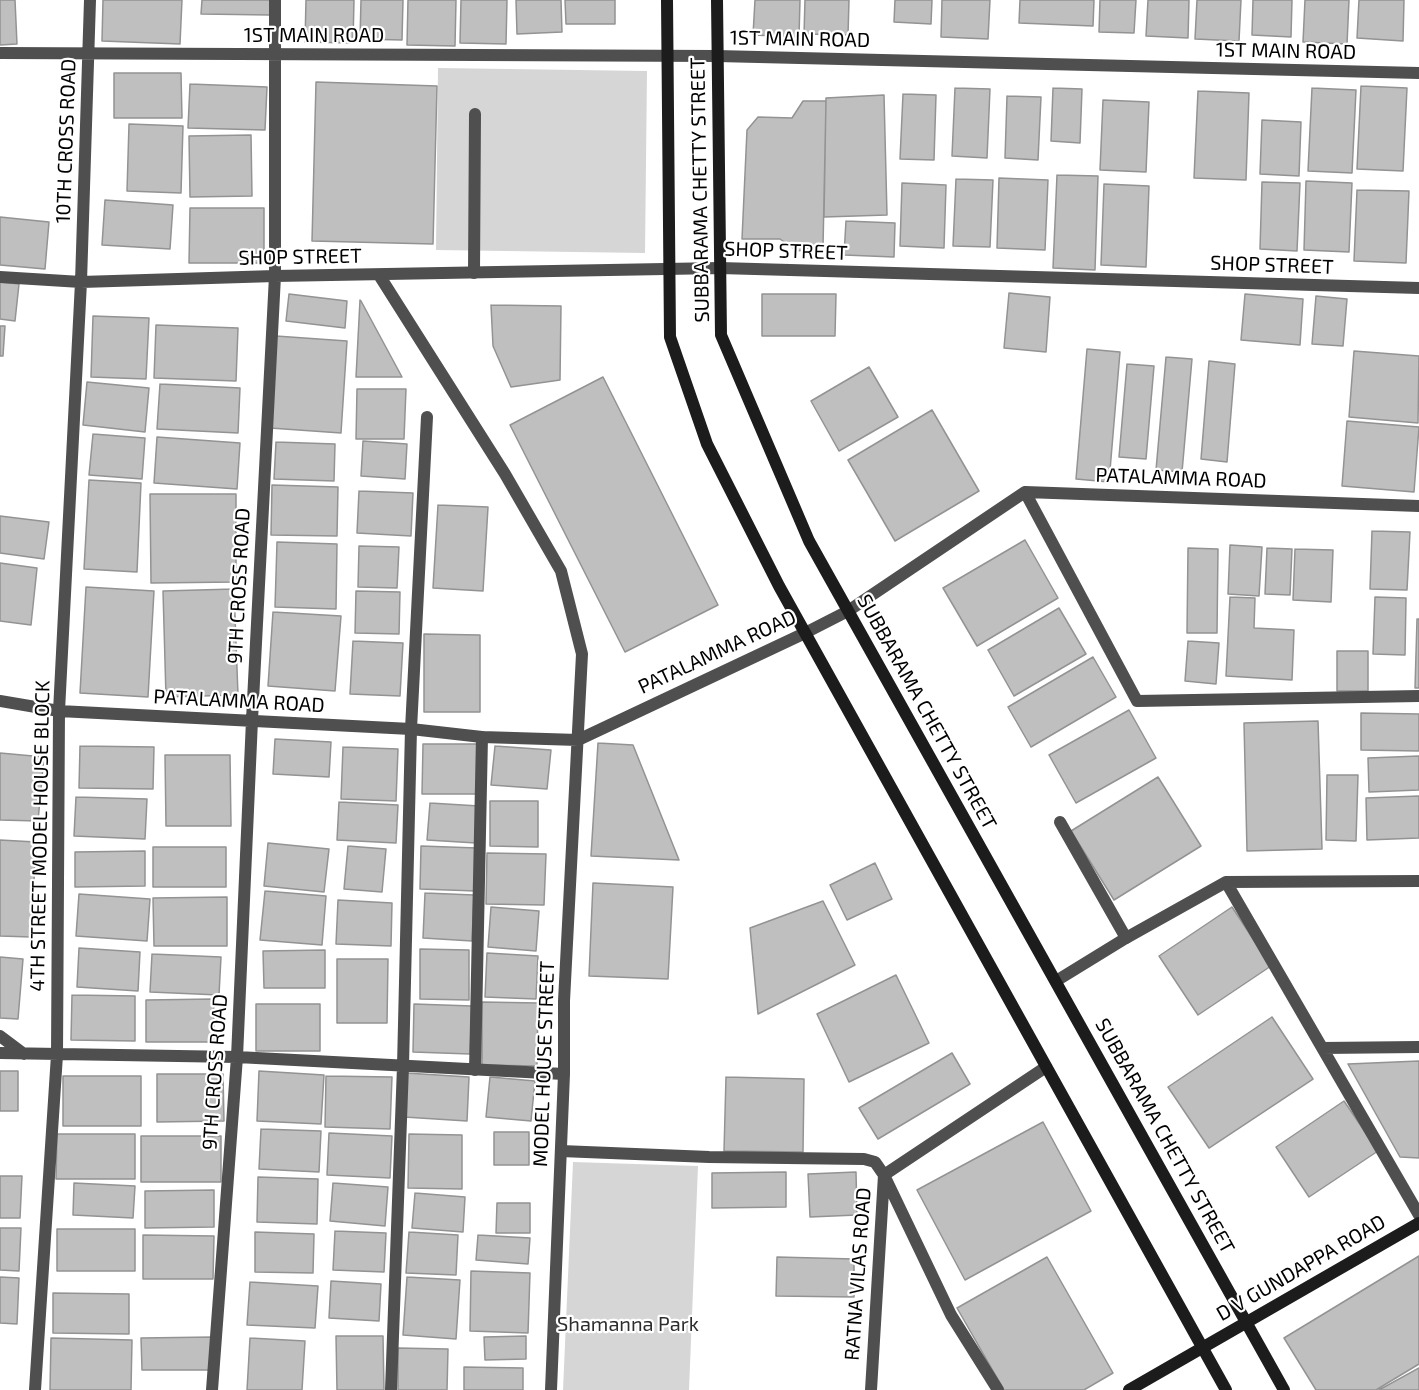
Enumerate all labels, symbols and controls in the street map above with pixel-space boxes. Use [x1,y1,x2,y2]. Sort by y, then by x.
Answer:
street label: 1ST MAIN ROAD [244,23,384,47]
street label: 1ST MAIN ROAD [730,26,870,52]
street label: 1ST MAIN ROAD [1216,38,1356,64]
street label: SUBBARAMA CHETTY STREET [686,57,714,323]
street label: 10TH CROSS ROAD [51,58,81,224]
street label: SHOP STREET [724,237,848,265]
street label: SHOP STREET [238,244,362,270]
street label: SHOP STREET [1210,251,1334,279]
street label: PATALAMMA ROAD [1095,463,1267,493]
street label: 9TH CROSS ROAD [223,507,255,665]
street label: SUBBARAMA CHETTY STREET [852,590,1002,834]
street label: PATALAMMA ROAD [634,605,800,699]
street label: 4TH STREET MODEL HOUSE BLOCK [25,680,55,992]
street label: PATALAMMA ROAD [153,685,325,717]
street label: MODEL HOUSE STREET [528,961,560,1167]
street label: 9TH CROSS ROAD [198,993,232,1151]
street label: SUBBARAMA CHETTY STREET [1090,1014,1240,1258]
street label: RATNA VILAS ROAD [840,1187,876,1361]
street label: D V GUNDAPPA ROAD [1212,1210,1390,1326]
park label: Shamanna Park [557,1312,699,1336]

